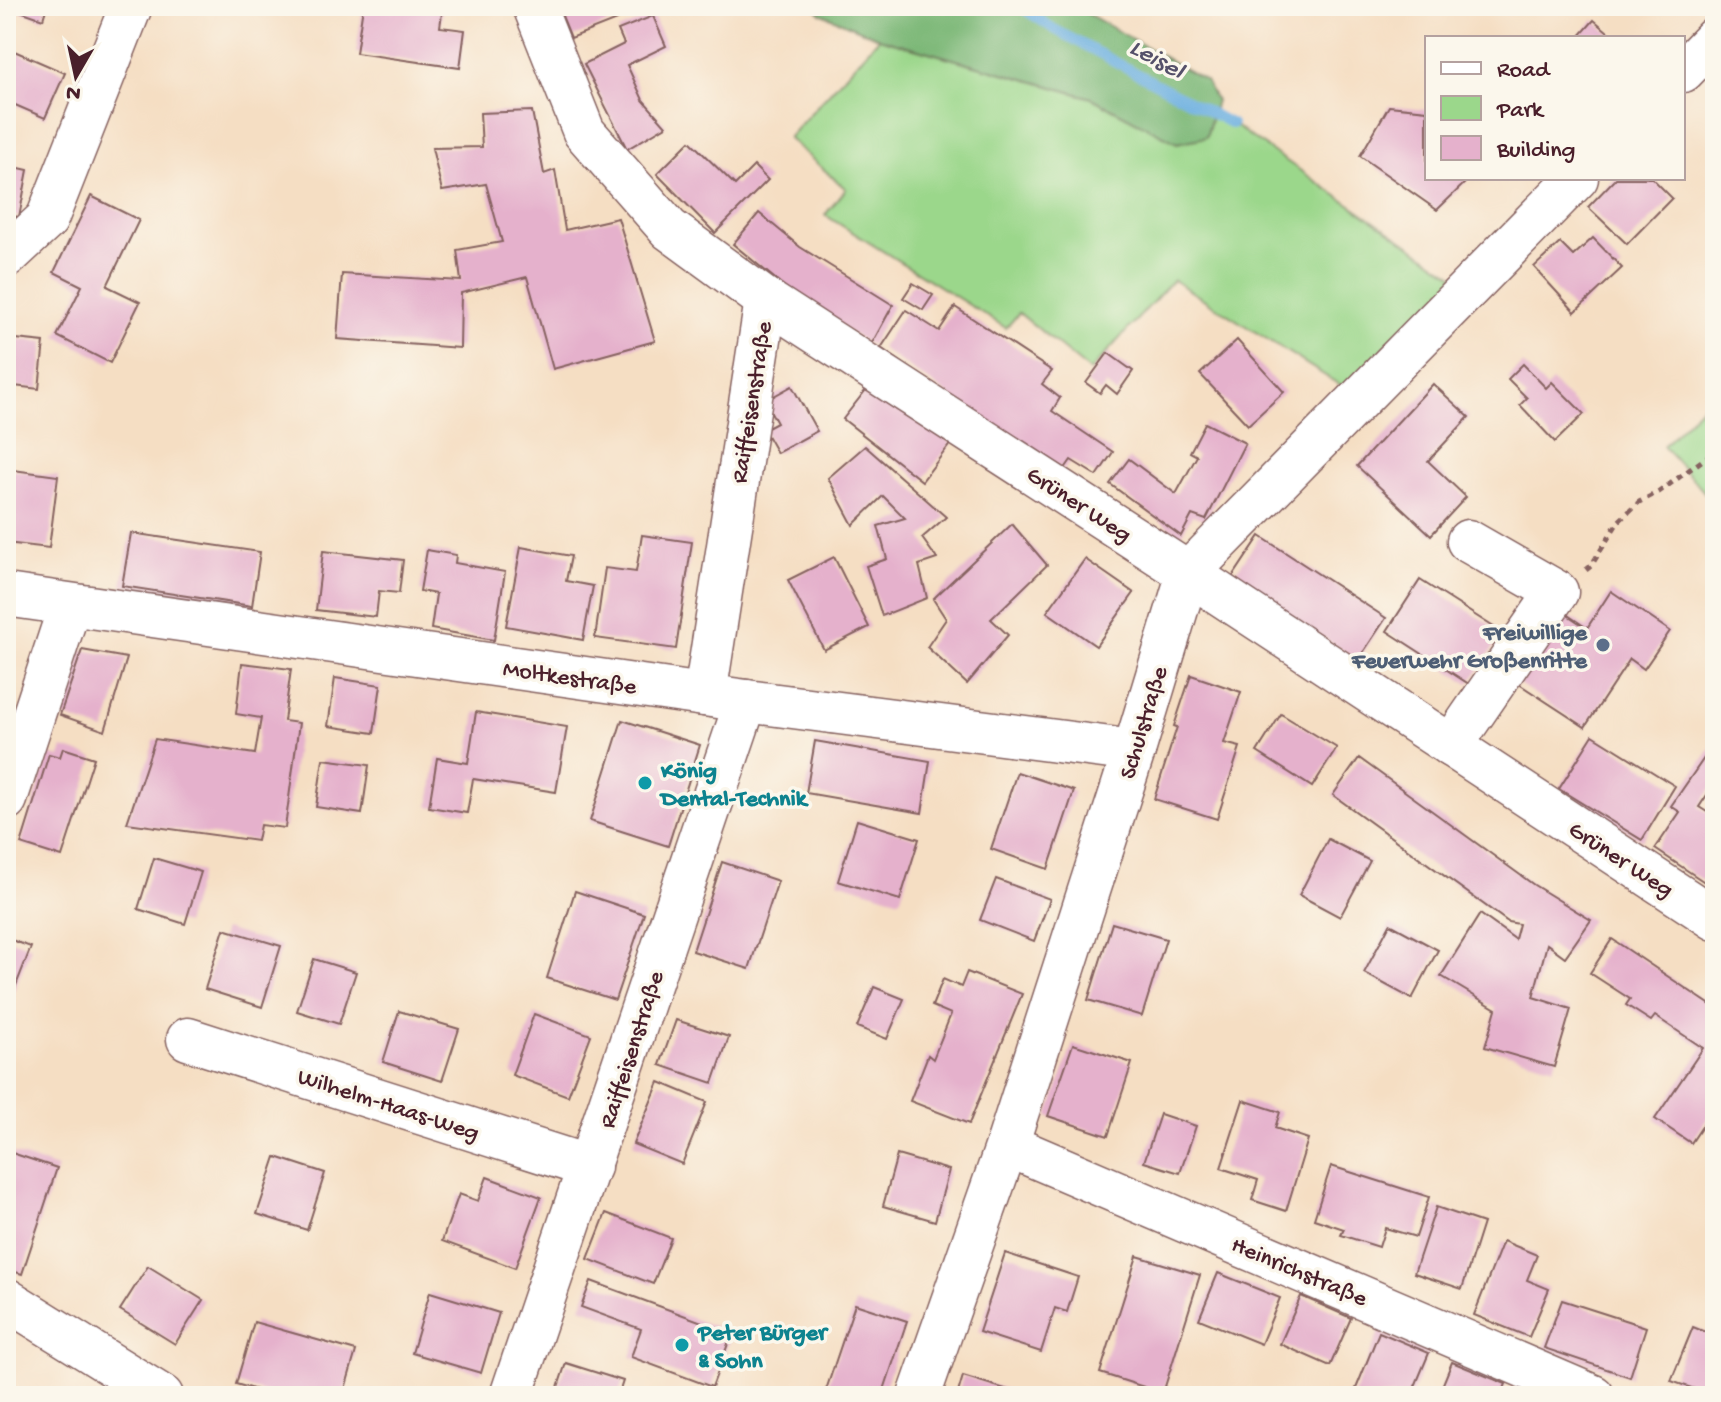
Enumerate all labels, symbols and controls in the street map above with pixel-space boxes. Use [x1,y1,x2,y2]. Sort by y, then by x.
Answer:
water label: Leisel [1123,33,1190,89]
north arrow [36,36,116,116]
legend [1425,36,1685,180]
text: Road [1497,57,1551,86]
text: N [64,78,83,106]
text: Park [1496,97,1545,126]
text: Building [1496,137,1575,166]
street label: Raiffeisenstraße [726,319,781,486]
street label: Grüner Weg [1020,461,1136,551]
place label: Freiwillige Feuerwehr Großenritte [1351,620,1589,677]
marker: Freiwillige Feuerwehr Großenritte [1594,636,1612,654]
street label: Moltkestraße [501,656,639,703]
street label: Schulstraße [1115,663,1176,783]
place label: König Dental-Technik [659,758,810,815]
marker: König Dental-Technik [636,774,654,792]
street label: Grüner Weg [1562,816,1678,906]
street label: Raiffeisenstraße [594,967,673,1132]
street label: Wilhelm-Haas-Weg [293,1063,482,1149]
street label: Heinrichstraße [1226,1232,1372,1315]
place label: Peter Bürger & Sohn [696,1320,829,1377]
marker: Peter Bürger & Sohn [673,1336,691,1354]

